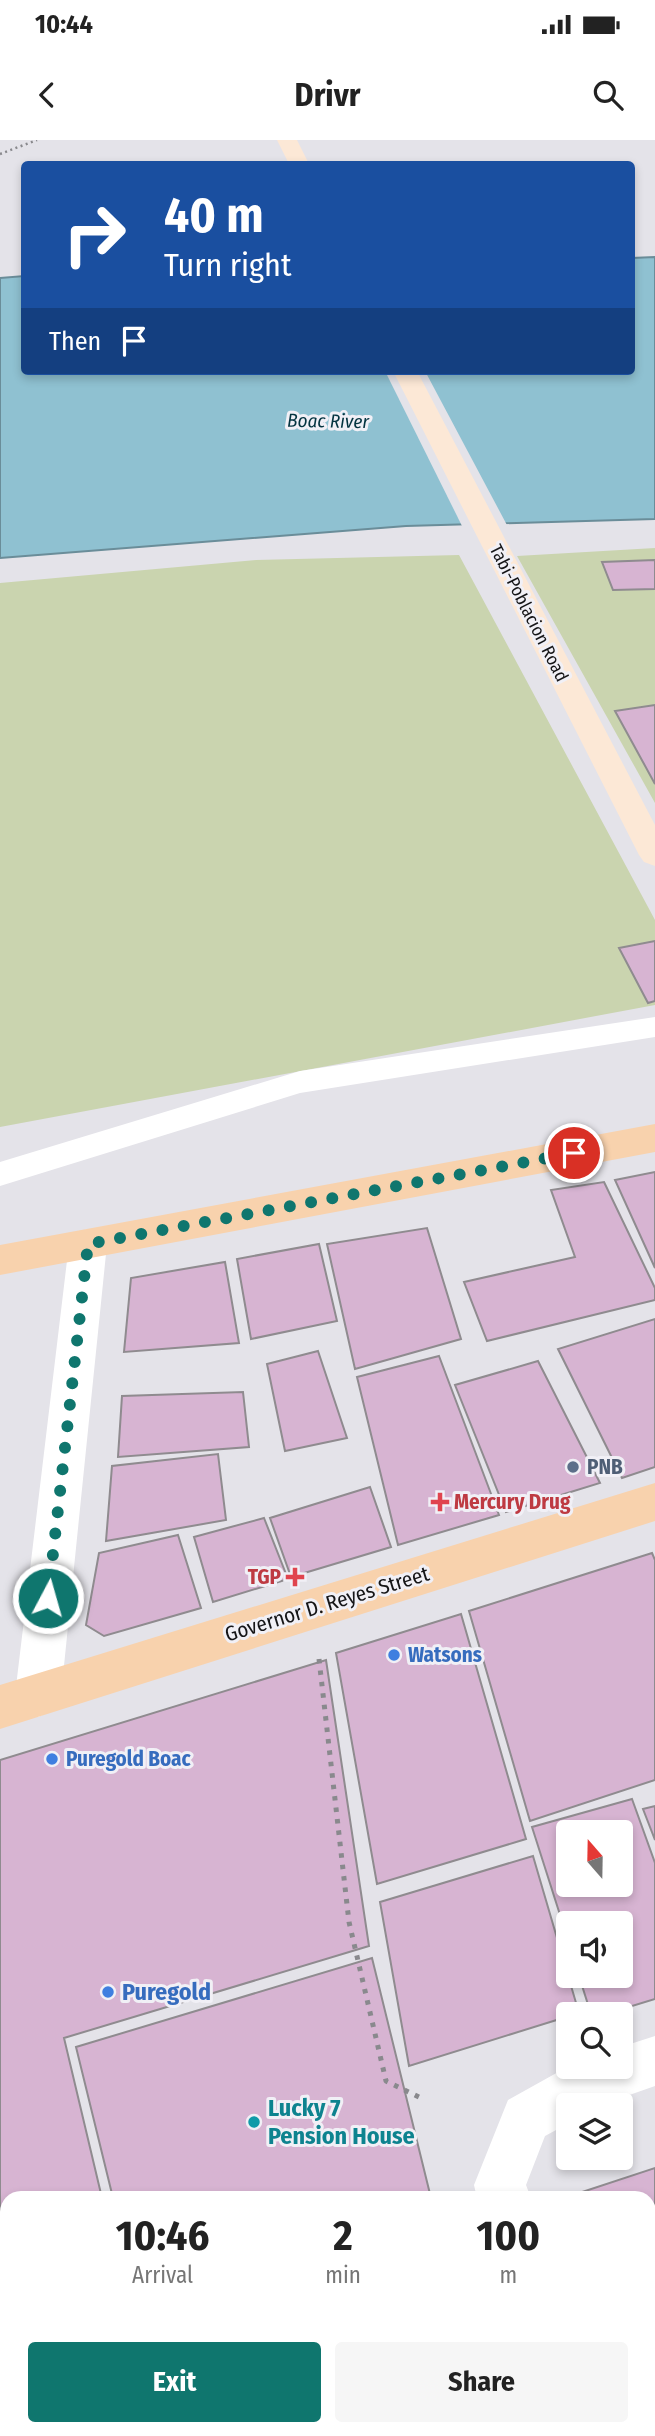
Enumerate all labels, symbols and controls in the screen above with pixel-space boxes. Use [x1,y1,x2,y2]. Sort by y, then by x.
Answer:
text: 10:44 [35,9,93,40]
icon: back [28,76,66,114]
text: Drivr [295,76,360,114]
icon: search [589,76,627,114]
text: 40 m [164,186,264,245]
icon: right [49,189,140,280]
text: Turn right [164,246,291,284]
icon: arrive [115,322,153,360]
text: Then [49,326,101,357]
water label: Boac River [287,409,371,433]
street label: Tabi-Poblacion Road [485,541,573,685]
pin [544,1123,604,1183]
icon: arrive [555,1134,593,1172]
place label: PNB [587,1454,623,1480]
marker: PNB [565,1459,581,1475]
place label: Mercury Drug [454,1489,571,1515]
marker: Mercury Drug [432,1494,448,1510]
position arrow [11,1561,85,1635]
street label: Governor D. Reyes Street [222,1561,432,1647]
place label: TGP [248,1564,282,1590]
marker: TGP [287,1569,303,1585]
place label: Watsons [408,1642,482,1668]
marker: Watsons [386,1647,402,1663]
place label: Puregold Boac [66,1746,191,1772]
marker: Puregold Boac [44,1751,60,1767]
north arrow [556,1820,634,1897]
map controls [556,1820,633,2170]
button: sound [556,1911,633,1988]
place label: Puregold [122,1978,211,2006]
marker: Puregold [100,1984,116,2000]
button: search [556,2002,633,2079]
button: layers [556,2093,633,2170]
place label: Lucky 7 Pension House [268,2094,415,2150]
marker: Lucky 7 Pension House [246,2114,262,2130]
text: 10:46 [116,2211,209,2261]
text: 2 [333,2211,353,2261]
text: 100 [477,2211,540,2261]
text: Arrival [132,2261,193,2289]
text: min [325,2261,361,2289]
text: m [500,2261,517,2289]
button: Exit [28,2342,321,2422]
button: Share [335,2342,628,2422]

